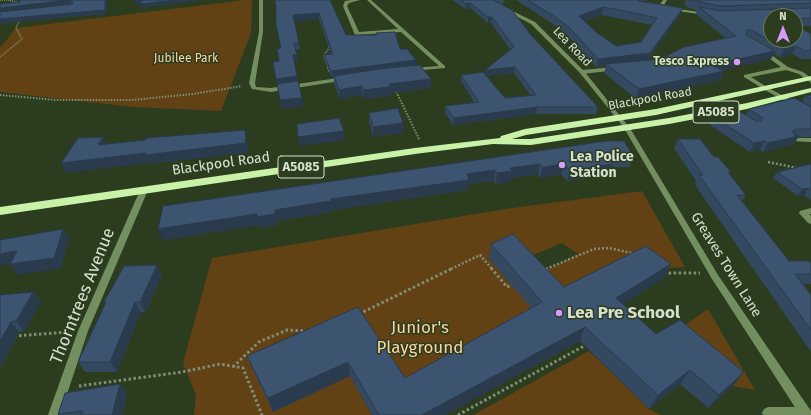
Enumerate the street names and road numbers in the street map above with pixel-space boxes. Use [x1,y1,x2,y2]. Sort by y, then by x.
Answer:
street label: Lea Road [550,24,594,70]
street label: Blackpool Road [607,85,693,113]
road number: A5085 [693,101,739,123]
street label: Blackpool Road [171,149,271,179]
road number: A5085 [278,156,324,178]
street label: Greaves Town Lane [687,210,765,320]
street label: Thorntrees Avenue [46,225,120,367]

